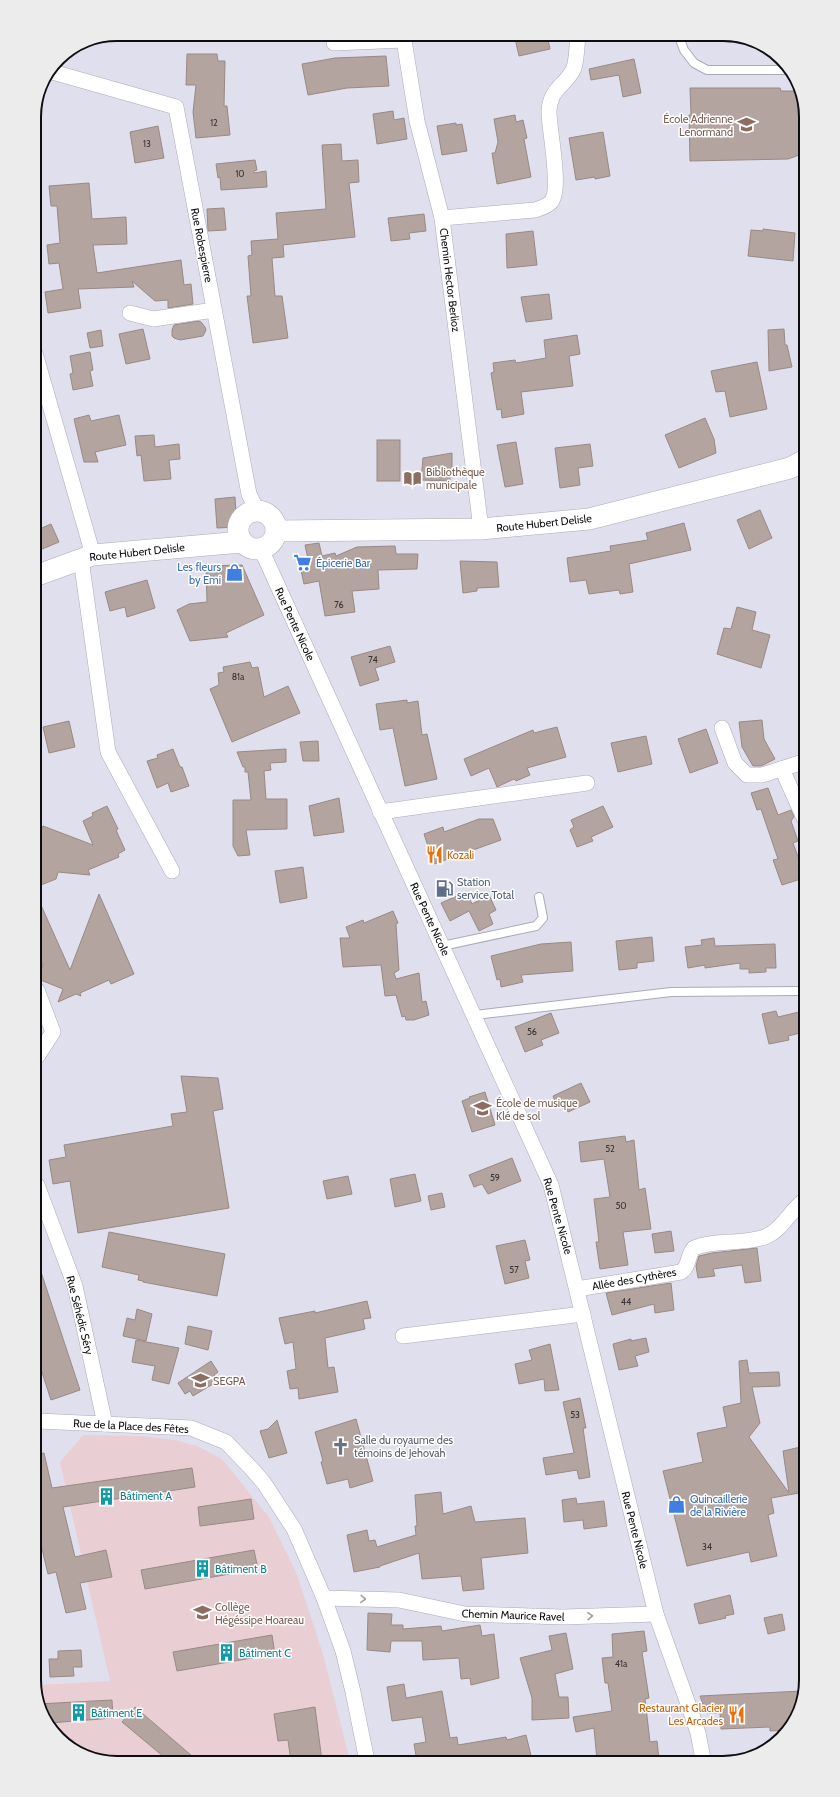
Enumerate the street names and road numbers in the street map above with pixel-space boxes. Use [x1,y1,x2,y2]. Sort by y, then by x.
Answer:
street label: Rue Robespierre [188,207,216,284]
street label: Chemin Hector Berlioz [437,227,463,333]
street label: Route Hubert Delisle [496,511,593,535]
street label: Route Hubert Delisle [89,540,186,564]
street label: Rue Pente Nicole [272,585,318,663]
street label: Rue Pente Nicole [407,880,453,958]
street label: Rue Pente Nicole [540,1176,576,1256]
street label: Allée des Cythères [591,1265,678,1293]
street label: Rue Séhédic Séry [63,1274,97,1356]
street label: Rue de la Place des Fêtes [73,1416,190,1436]
street label: Rue Pente Nicole [619,1490,651,1570]
street label: Chemin Maurice Ravel [461,1606,565,1624]

